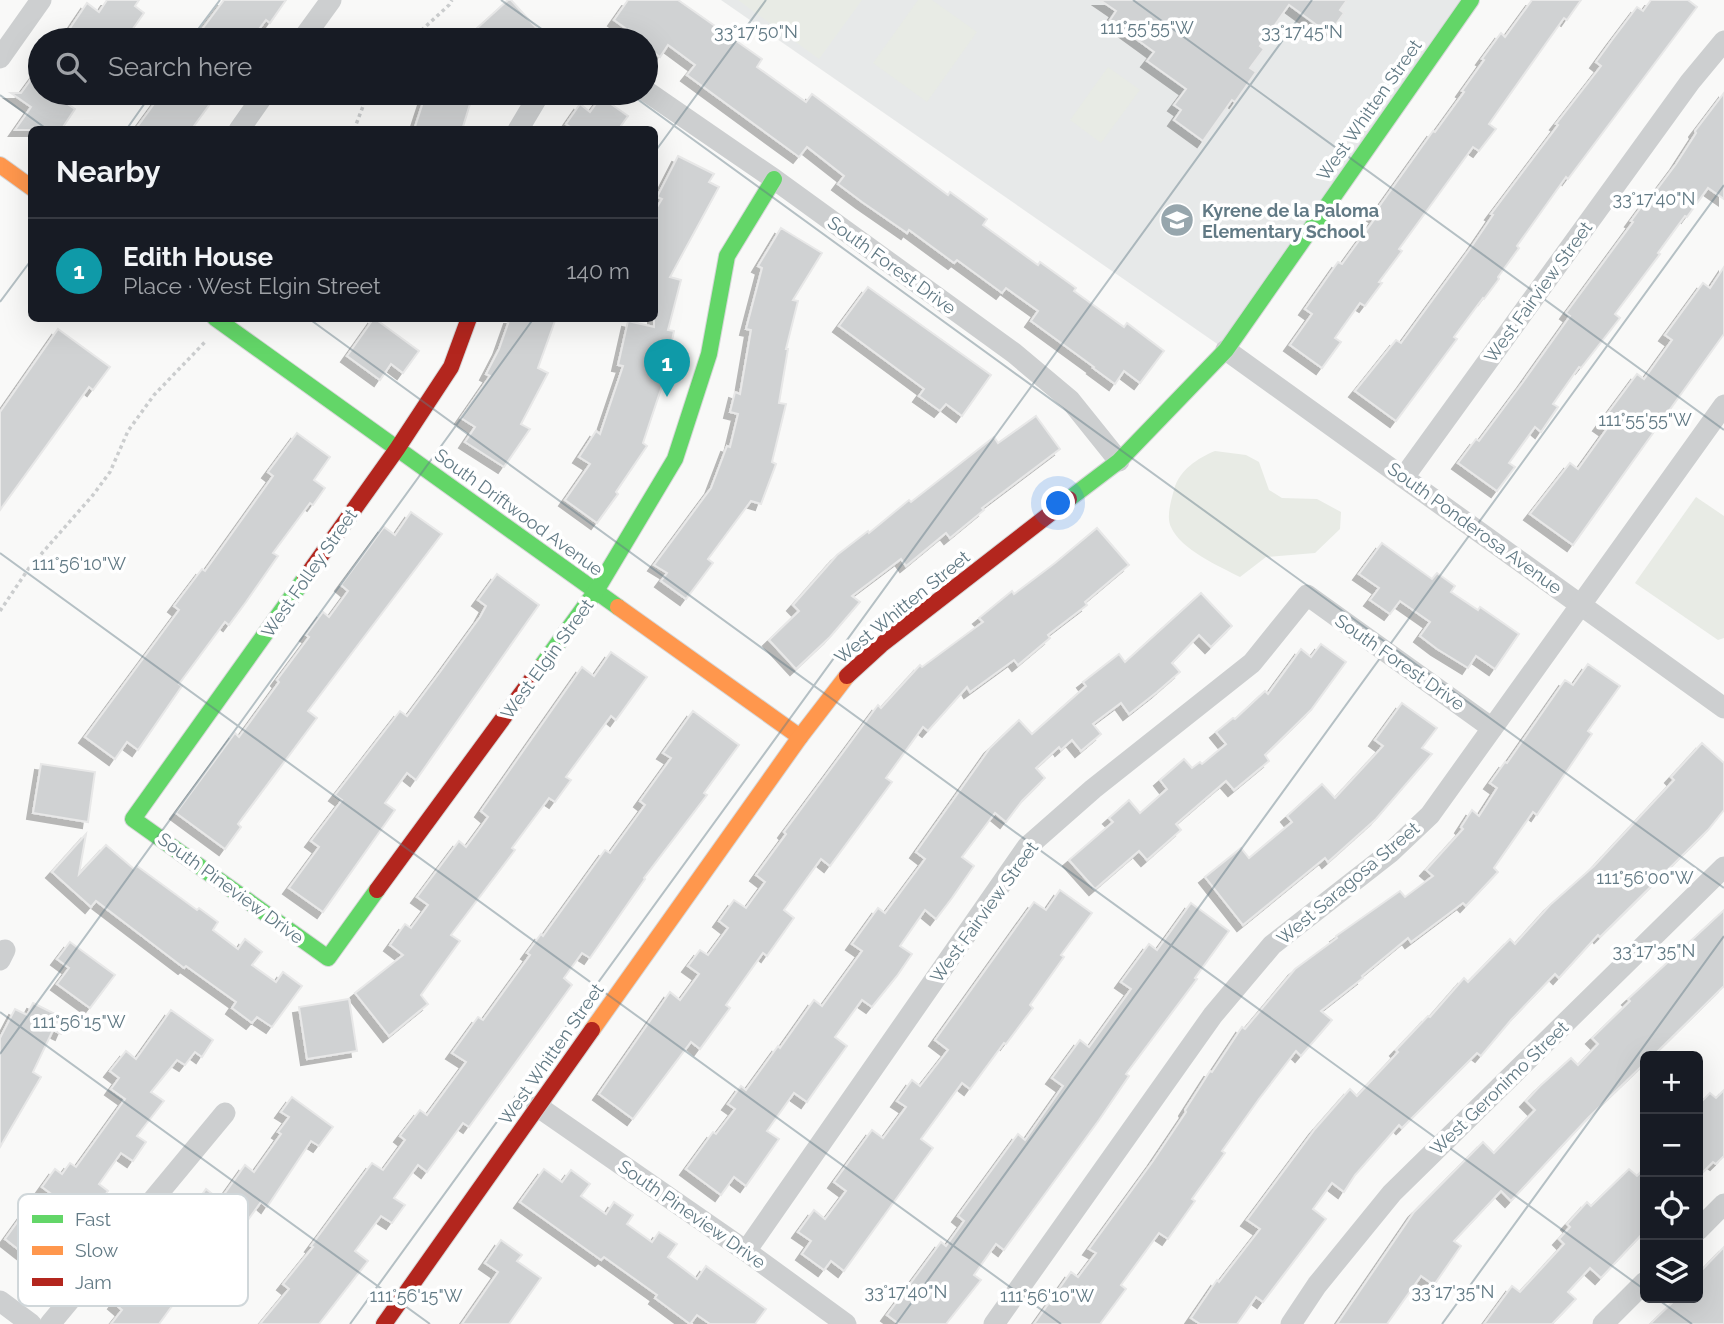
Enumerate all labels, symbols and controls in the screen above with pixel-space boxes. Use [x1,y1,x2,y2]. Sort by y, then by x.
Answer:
text: 111°55'55"W [1100,17,1194,38]
text: 33°17'50"N [714,21,798,42]
text: 33°17'45"N [1261,21,1343,42]
search box [28,28,658,105]
street label: West Whitten Street [1312,35,1426,185]
icon: search [52,48,90,86]
text: Search here [108,52,252,82]
text: Nearby [56,154,160,189]
text: 33°17'40"N [1613,188,1695,209]
place label: Kyrene de la Paloma Elementary School [1202,200,1379,242]
school or university icon: Kyrene de la Paloma Elementary School [1158,201,1196,239]
street label: South Forest Drive [824,212,960,319]
street label: West Fairview Street [1480,217,1596,367]
text: Edith House [123,242,273,272]
text: 1 [73,257,85,284]
text: 140 m [567,257,630,284]
text: Place · West Elgin Street [123,272,381,299]
pin: 1 [644,339,690,397]
text: 111°55'55"W [1598,409,1692,430]
street label: South Driftwood Avenue [431,444,607,580]
street label: South Ponderosa Avenue [1384,458,1566,598]
your location [1041,486,1075,520]
street label: West Folley Street [257,505,361,641]
street label: West Whitten Street [830,546,974,668]
text: 111°56'10"W [32,553,126,574]
street label: West Elgin Street [496,595,598,723]
street label: South Forest Drive [1331,610,1469,715]
street label: West Saragosa Street [1273,817,1423,949]
street label: South Pineview Drive [154,828,308,948]
street label: West Fairview Street [926,837,1042,987]
text: 111°56'00"W [1596,867,1694,888]
text: 33°17'35"N [1613,940,1695,961]
street label: West Whitten Street [494,979,608,1129]
text: 111°56'15"W [33,1011,126,1032]
street label: West Geronimo Street [1426,1017,1572,1159]
map controls [1640,1051,1703,1303]
button: + [1640,1051,1703,1114]
button: − [1640,1114,1703,1177]
street label: South Pineview Drive [614,1155,770,1273]
button: locate [1640,1177,1703,1240]
legend [18,1194,248,1306]
text: Fast [75,1208,111,1230]
text: Slow [75,1239,119,1261]
button: layers [1640,1240,1703,1303]
text: Jam [75,1271,112,1293]
text: 33°17'40"N [865,1281,947,1302]
text: 33°17'35"N [1412,1281,1494,1302]
text: 111°56'15"W [370,1285,463,1306]
text: 111°56'10"W [1000,1285,1094,1306]

